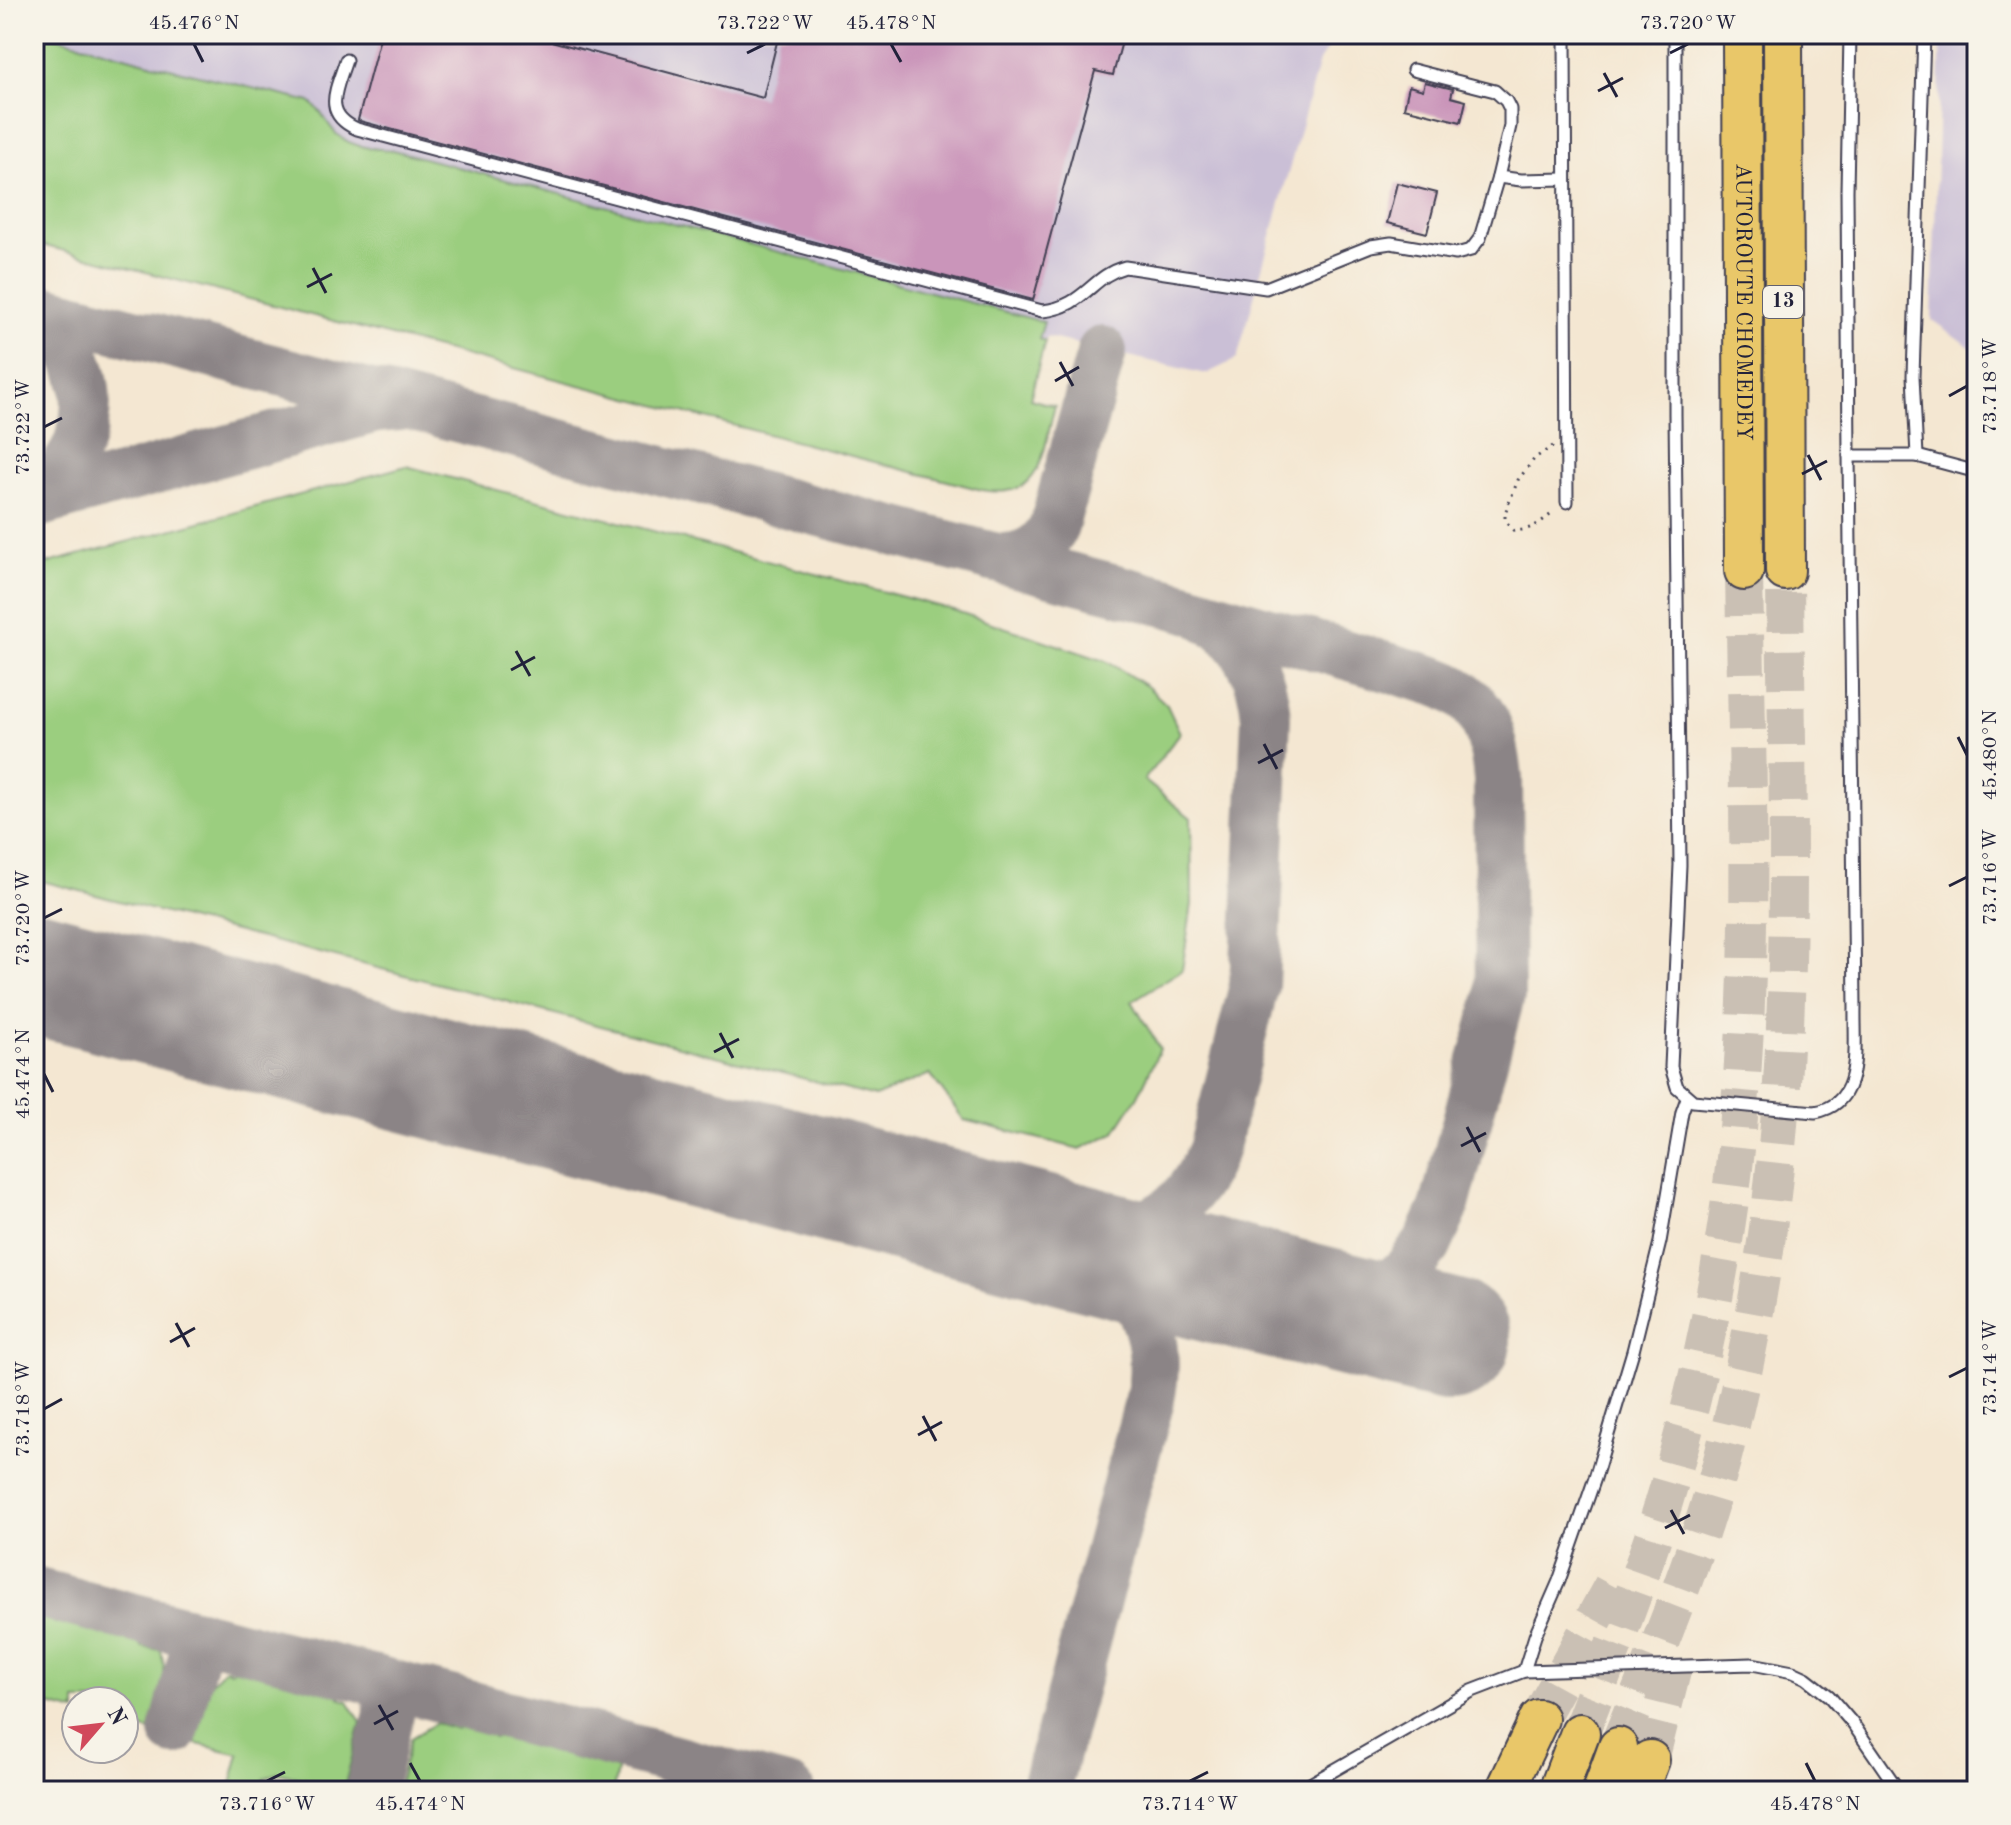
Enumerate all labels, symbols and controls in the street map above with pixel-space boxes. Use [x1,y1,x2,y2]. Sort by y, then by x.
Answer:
text: 45.476°N [149,14,239,34]
text: 73.722°W [717,14,813,34]
text: 45.478°N [846,14,936,34]
text: 73.720°W [1640,14,1736,34]
street label: AUTOROUTE CHOMEDEY [1731,163,1755,441]
road number: 13 [1763,286,1803,318]
text: 73.718°W [1981,338,2001,434]
text: 73.722°W [14,379,34,475]
text: 45.480°N [1981,710,2001,800]
text: 73.716°W [1981,829,2001,925]
text: 73.720°W [14,870,34,966]
text: 45.474°N [14,1029,34,1119]
text: 73.714°W [1981,1320,2001,1416]
text: 73.718°W [14,1361,34,1457]
north arrow [60,1685,140,1765]
text: N [102,1704,130,1729]
text: 73.716°W [219,1795,315,1815]
text: 45.474°N [375,1795,465,1815]
text: 73.714°W [1142,1795,1238,1815]
text: 45.478°N [1770,1795,1860,1815]

